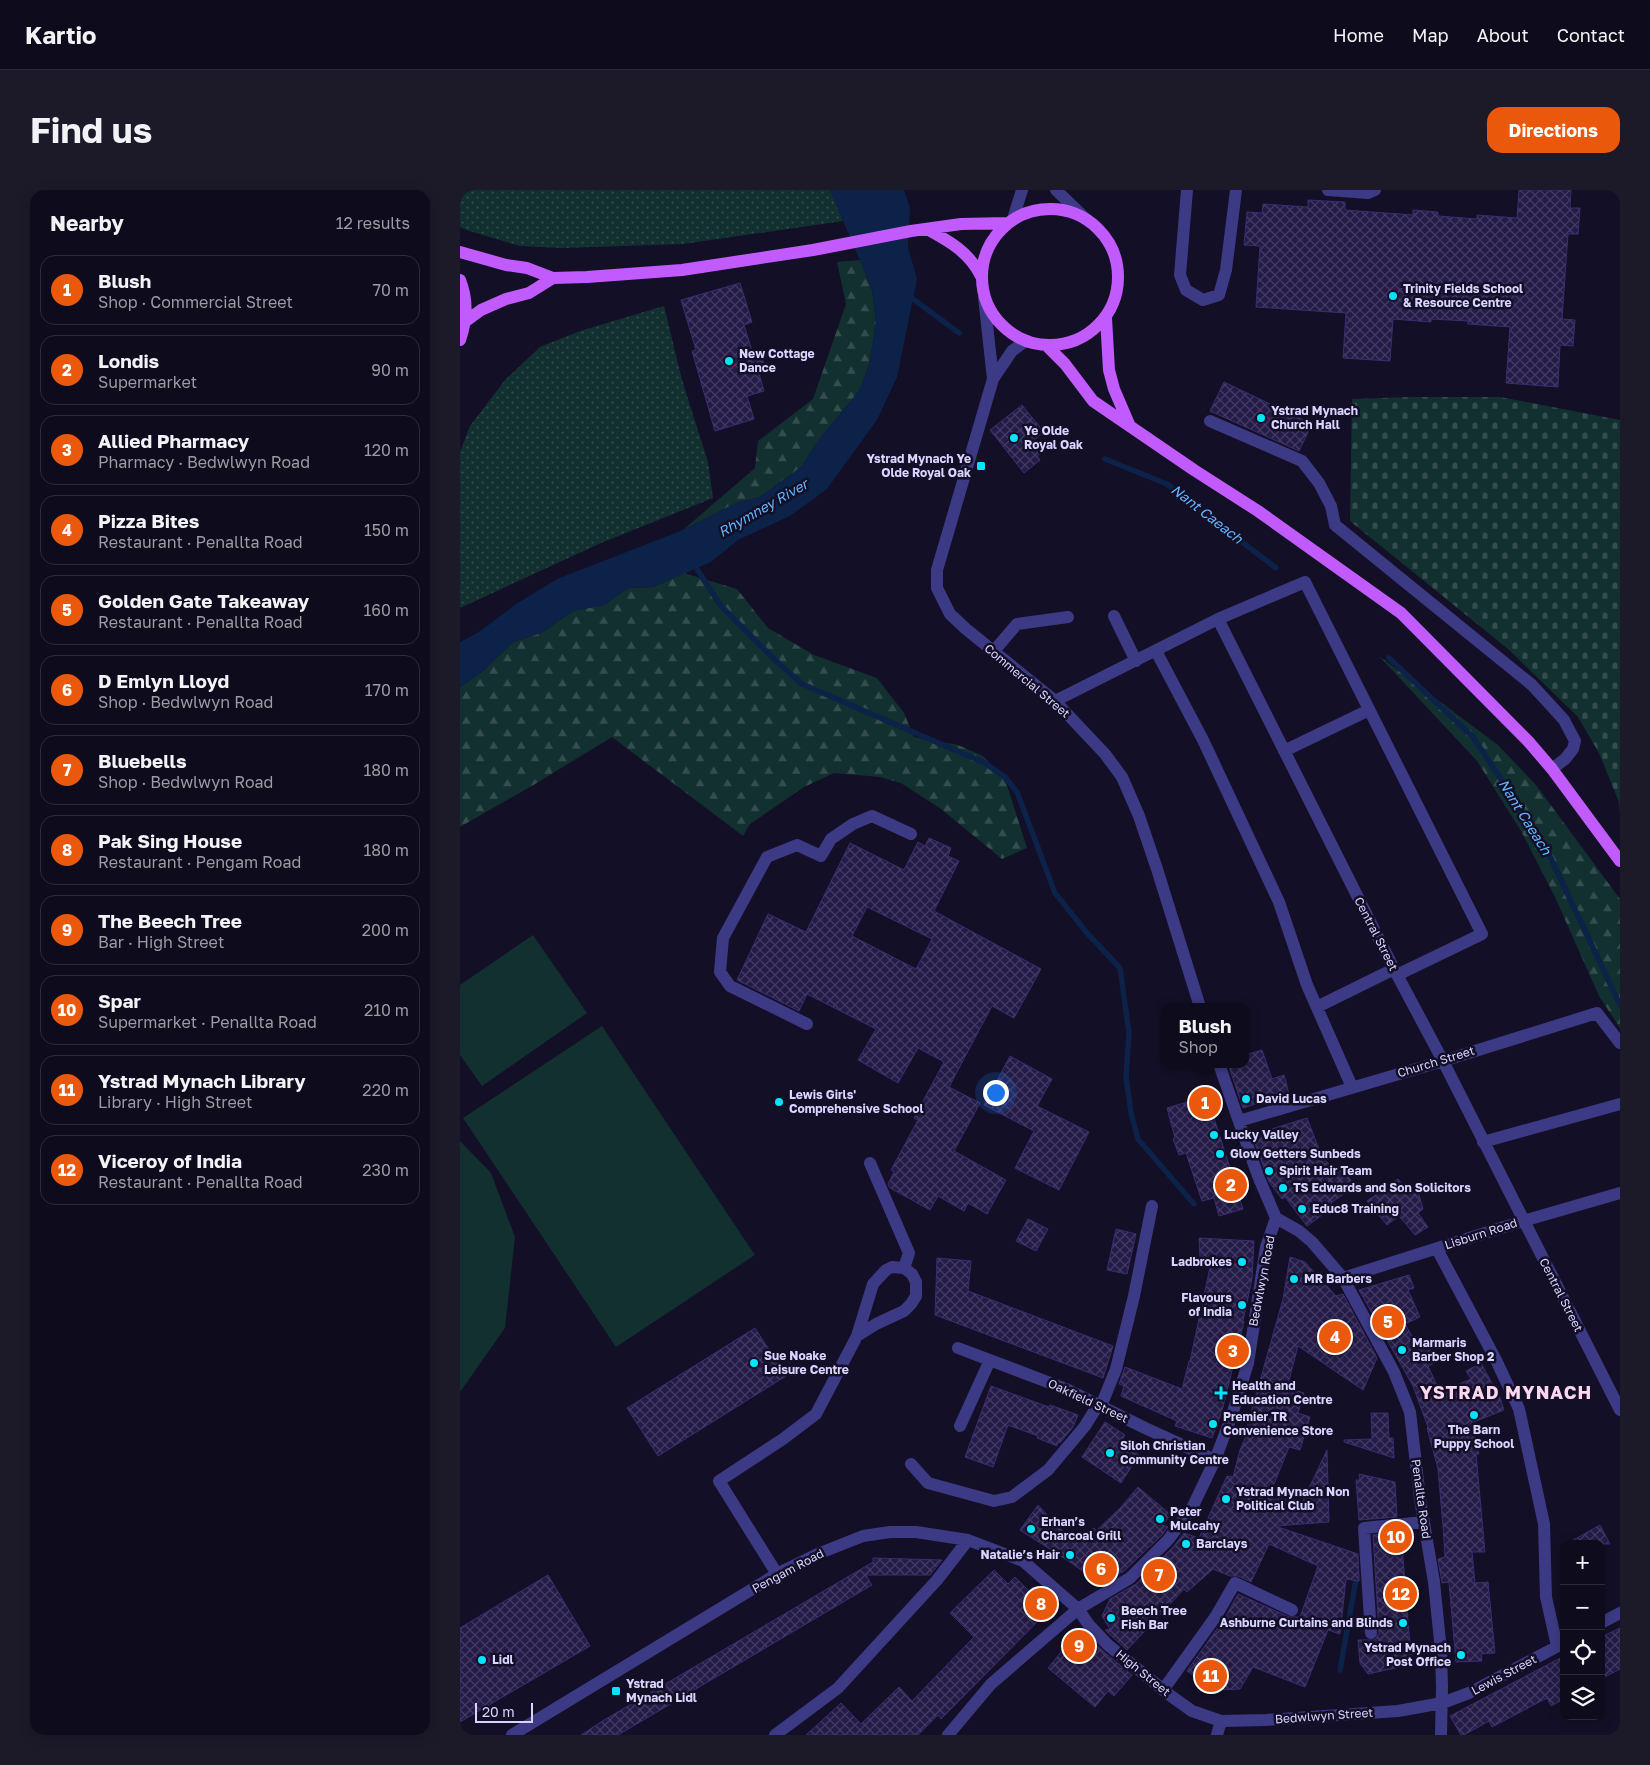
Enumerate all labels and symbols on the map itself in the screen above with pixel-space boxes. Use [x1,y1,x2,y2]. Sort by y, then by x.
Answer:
place label: Trinity Fields School & Resource Centre [1403,281,1523,310]
marker: Trinity Fields School & Resource Centre [1387,290,1399,302]
place label: New Cottage Dance [739,346,815,375]
marker: New Cottage Dance [723,355,735,367]
place label: Ystrad Mynach Church Hall [1271,403,1358,432]
marker: Ystrad Mynach Church Hall [1255,412,1267,424]
place label: Ye Olde Royal Oak [1024,423,1083,452]
marker: Ye Olde Royal Oak [1008,432,1020,444]
place label: Ystrad Mynach Ye Olde Royal Oak [867,451,971,480]
marker: Ystrad Mynach Ye Olde Royal Oak [975,460,987,472]
water label: Rhymney River [715,474,813,540]
water label: Nant Caeach [1168,480,1247,548]
street label: Commercial Street [982,640,1073,721]
water label: Nant Caeach [1495,776,1556,859]
street label: Central Street [1351,894,1402,973]
street label: Church Street [1395,1043,1476,1080]
your location [983,1080,1009,1106]
pin: 1 [1189,1084,1221,1122]
place label: Lewis Girls' Comprehensive School [789,1087,923,1116]
place label: David Lucas [1256,1091,1327,1106]
marker: David Lucas [1240,1093,1252,1105]
marker: Lewis Girls' Comprehensive School [773,1096,785,1108]
place label: Lucky Valley [1224,1127,1300,1142]
marker: Lucky Valley [1208,1129,1220,1141]
place label: Glow Getters Sunbeds [1230,1146,1361,1161]
marker: Glow Getters Sunbeds [1214,1148,1226,1160]
place label: Spirit Hair Team [1279,1163,1372,1178]
marker: Spirit Hair Team [1263,1165,1275,1177]
pin: 2 [1215,1166,1247,1204]
place label: TS Edwards and Son Solicitors [1293,1180,1471,1195]
marker: TS Edwards and Son Solicitors [1277,1182,1289,1194]
place label: Educ8 Training [1312,1201,1399,1216]
marker: Educ8 Training [1296,1203,1308,1215]
street label: Lisburn Road [1443,1215,1519,1252]
street label: Bedwlwyn Road [1245,1234,1278,1328]
place label: Ladbrokes [1171,1254,1232,1269]
street label: Central Street [1536,1255,1587,1334]
marker: Ladbrokes [1236,1256,1248,1268]
place label: MR Barbers [1304,1271,1372,1286]
marker: MR Barbers [1288,1273,1300,1285]
place label: Flavours of India [1181,1290,1232,1319]
marker: Flavours of India [1236,1299,1248,1311]
pin: 5 [1372,1303,1404,1341]
pin: 4 [1319,1318,1351,1356]
pin: 3 [1217,1332,1249,1370]
place label: Marmaris Barber Shop 2 [1412,1335,1494,1364]
marker: Marmaris Barber Shop 2 [1396,1344,1408,1356]
place label: Sue Noake Leisure Centre [764,1348,849,1377]
marker: Sue Noake Leisure Centre [748,1357,760,1369]
street label: Oakfield Street [1046,1375,1131,1426]
place label: Health and Education Centre [1232,1378,1333,1407]
district label: YSTRAD MYNACH [1420,1381,1592,1403]
marker: Health and Education Centre [1214,1386,1228,1400]
place label: Premier TR Convenience Store [1223,1409,1333,1438]
marker: The Barn Puppy School [1468,1409,1480,1421]
marker: Premier TR Convenience Store [1207,1418,1219,1430]
place label: The Barn Puppy School [1434,1422,1514,1451]
place label: Siloh Christian Community Centre [1120,1438,1229,1467]
marker: Siloh Christian Community Centre [1104,1447,1116,1459]
street label: Penallta Road [1408,1458,1435,1540]
place label: Ystrad Mynach Non Political Club [1236,1484,1350,1513]
marker: Ystrad Mynach Non Political Club [1220,1493,1232,1505]
place label: Peter Mulcahy [1170,1504,1221,1533]
marker: Peter Mulcahy [1154,1513,1166,1525]
place label: Erhan’s Charcoal Grill [1041,1514,1121,1543]
pin: 10 [1380,1518,1412,1556]
marker: Erhan’s Charcoal Grill [1025,1523,1037,1535]
place label: Barclays [1196,1536,1248,1551]
marker: Barclays [1180,1538,1192,1550]
street label: Pengam Road [749,1545,826,1596]
place label: Natalie’s Hair [980,1547,1060,1562]
marker: Natalie’s Hair [1064,1549,1076,1561]
pin: 6 [1085,1550,1117,1588]
pin: 7 [1143,1556,1175,1594]
pin: 12 [1385,1575,1417,1613]
pin: 8 [1025,1585,1057,1623]
place label: Beech Tree Fish Bar [1121,1603,1187,1632]
marker: Beech Tree Fish Bar [1105,1612,1117,1624]
place label: Ashburne Curtains and Blinds [1220,1615,1393,1630]
marker: Ashburne Curtains and Blinds [1397,1617,1409,1629]
pin: 9 [1063,1627,1095,1665]
place label: Ystrad Mynach Post Office [1364,1640,1451,1669]
street label: High Street [1113,1646,1174,1699]
marker: Ystrad Mynach Post Office [1455,1649,1467,1661]
street label: Lewis Street [1469,1651,1539,1698]
place label: Lidl [492,1652,514,1667]
marker: Lidl [476,1654,488,1666]
pin: 11 [1195,1657,1227,1695]
place label: Ystrad Mynach Lidl [626,1676,697,1705]
marker: Ystrad Mynach Lidl [610,1685,622,1697]
scale bar [475,1700,532,1723]
street label: Bedwlwyn Street [1274,1705,1374,1726]

